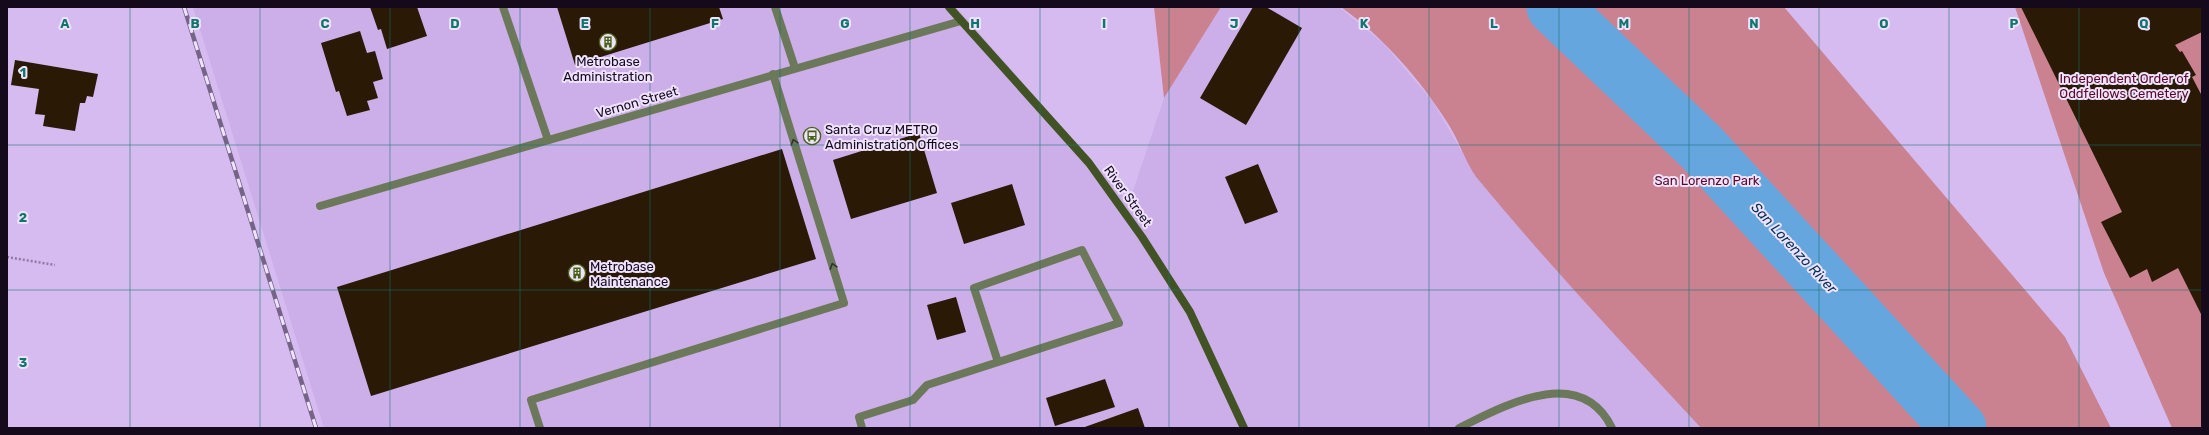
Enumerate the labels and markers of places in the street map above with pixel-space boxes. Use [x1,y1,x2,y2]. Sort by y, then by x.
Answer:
building icon: Metrobase Administration [598,32,618,52]
place label: Metrobase Administration [563,54,653,84]
place label: Santa Cruz METRO Administration Offices [825,122,959,152]
bus stop icon: Santa Cruz METRO Administration Offices [802,126,822,146]
place label: Metrobase Maintenance [590,259,668,289]
building icon: Metrobase Maintenance [567,263,587,283]

